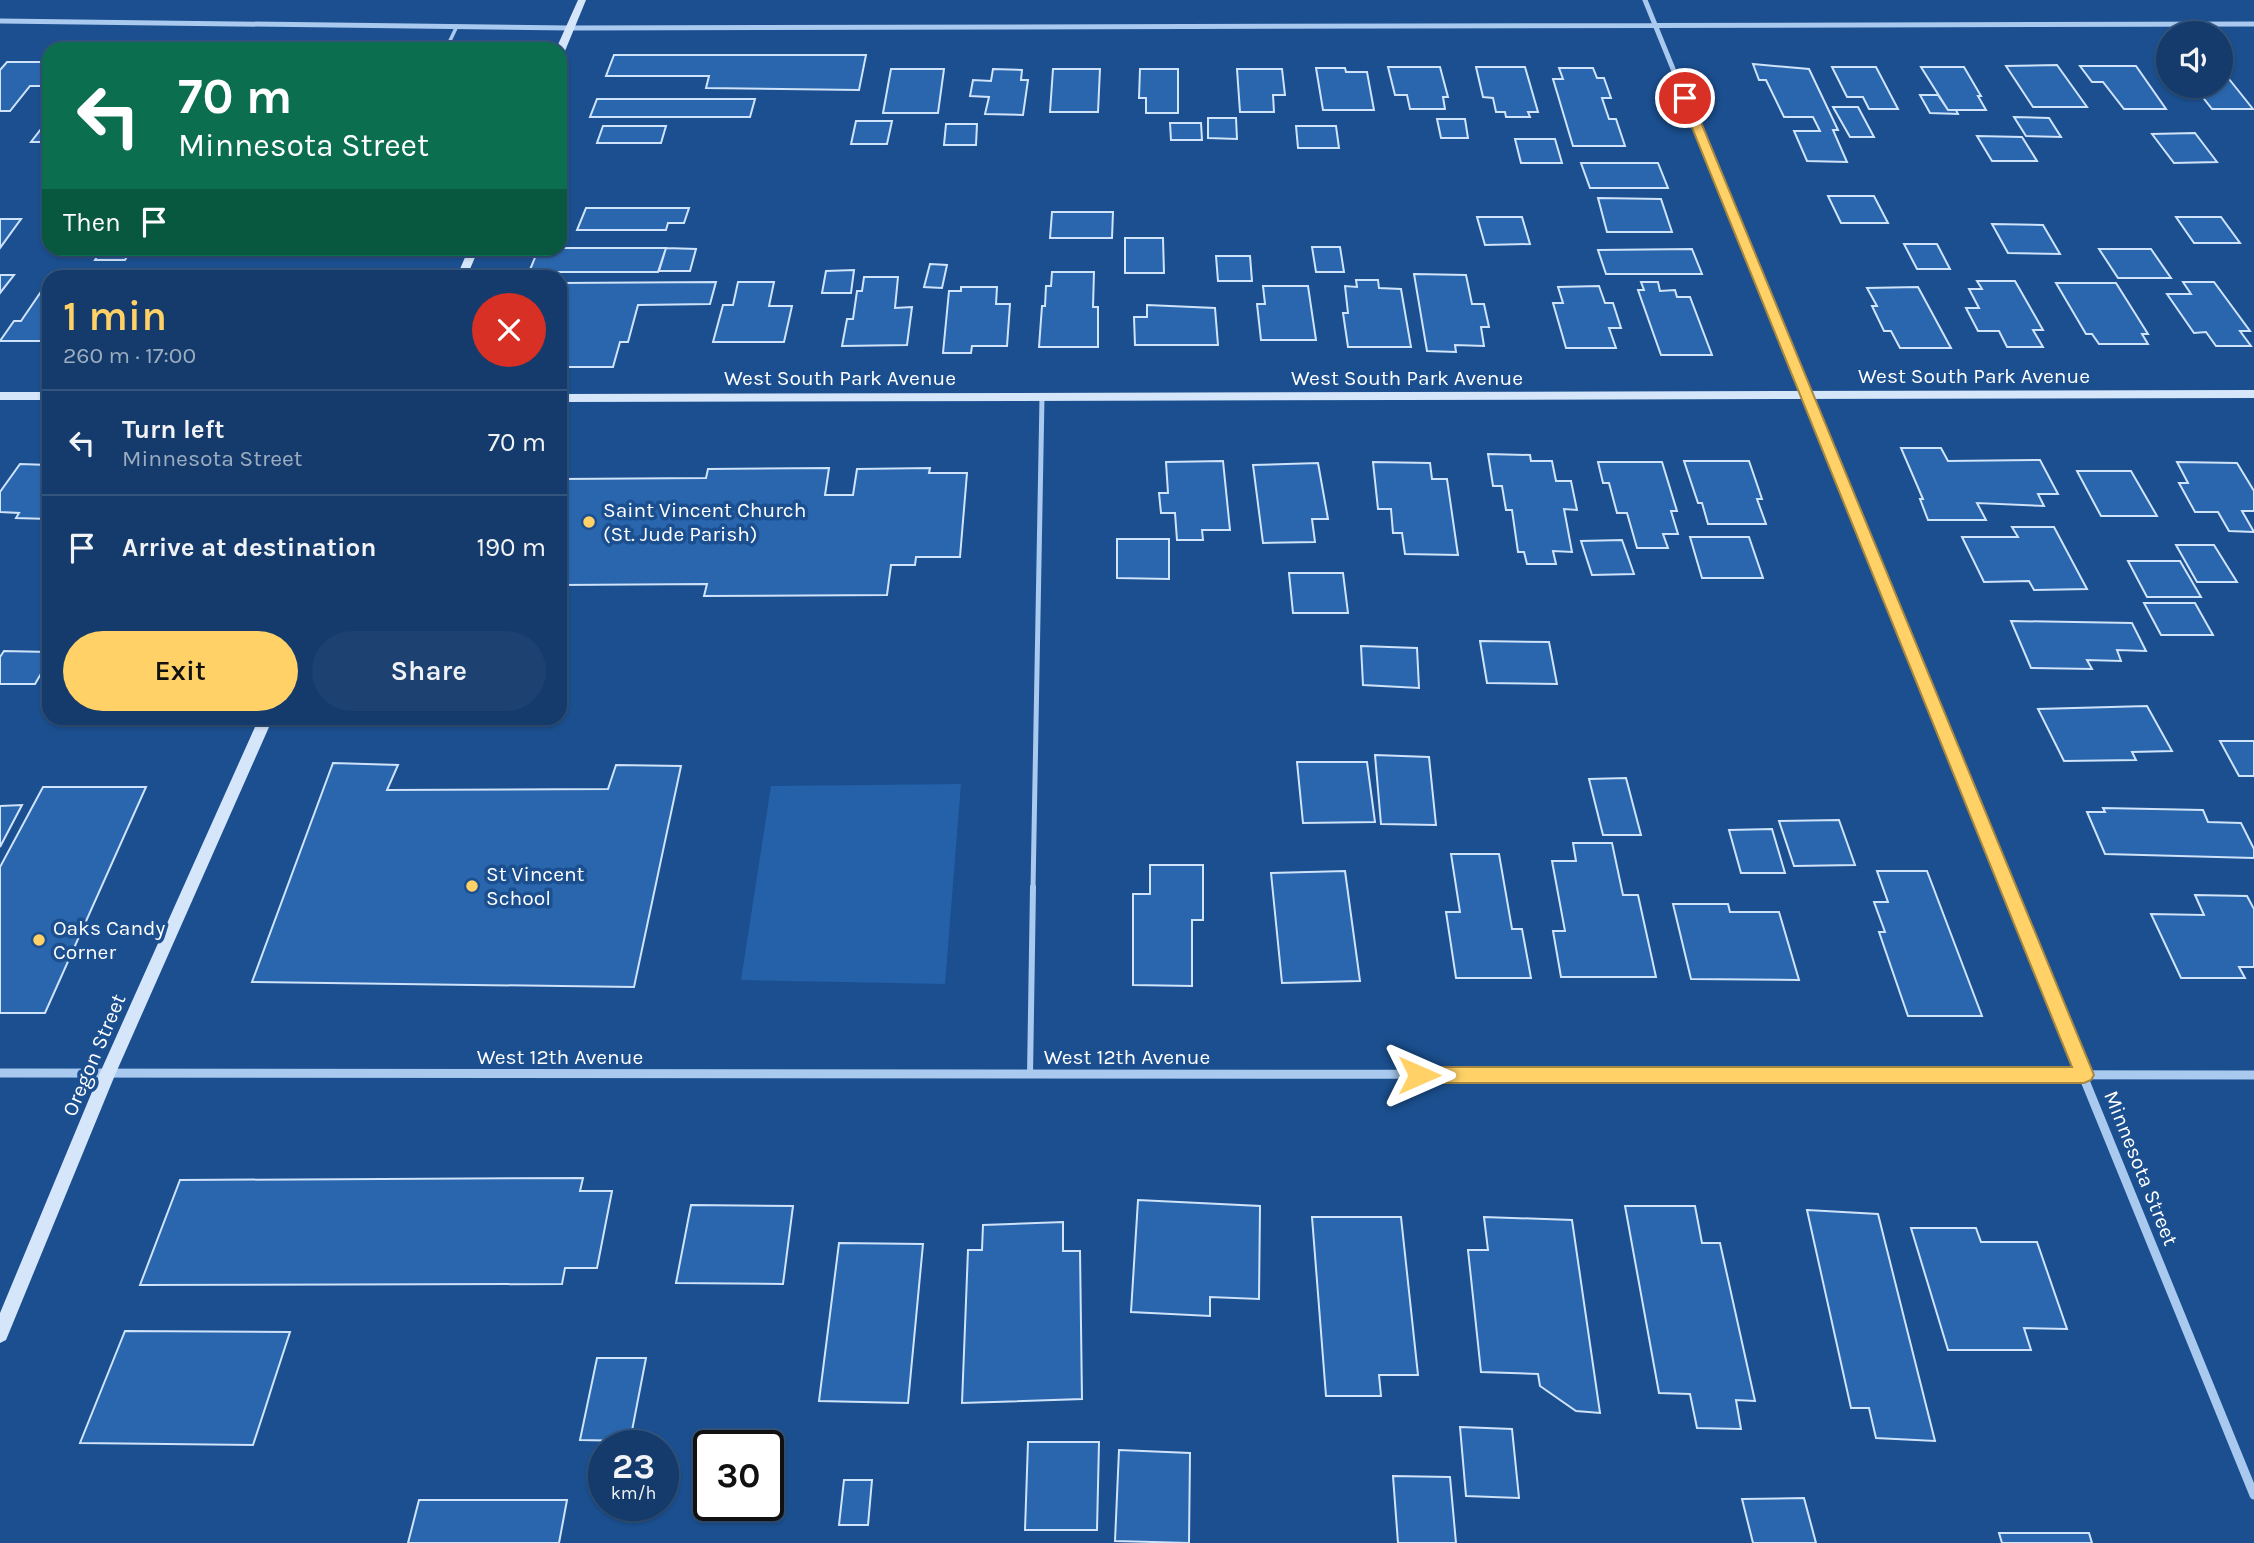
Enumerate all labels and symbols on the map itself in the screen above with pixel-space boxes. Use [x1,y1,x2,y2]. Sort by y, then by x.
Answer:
pin [1655,68,1715,128]
street label: West South Park Avenue [1858,364,2090,388]
street label: West South Park Avenue [724,366,956,390]
street label: West South Park Avenue [1291,366,1523,390]
place label: Saint Vincent Church (St. Jude Parish) [603,498,806,546]
marker: Saint Vincent Church (St. Jude Parish) [581,514,597,530]
place label: St Vincent School [486,862,585,910]
marker: St Vincent School [464,878,480,894]
place label: Oaks Candy Corner [53,916,166,964]
marker: Oaks Candy Corner [31,932,47,948]
street label: Oregon Street [57,990,131,1120]
position arrow [1382,1038,1456,1112]
street label: West 12th Avenue [477,1045,643,1069]
street label: West 12th Avenue [1044,1045,1210,1069]
street label: Minnesota Street [2099,1087,2183,1249]
speed limit sign: 30 [693,1430,784,1521]

